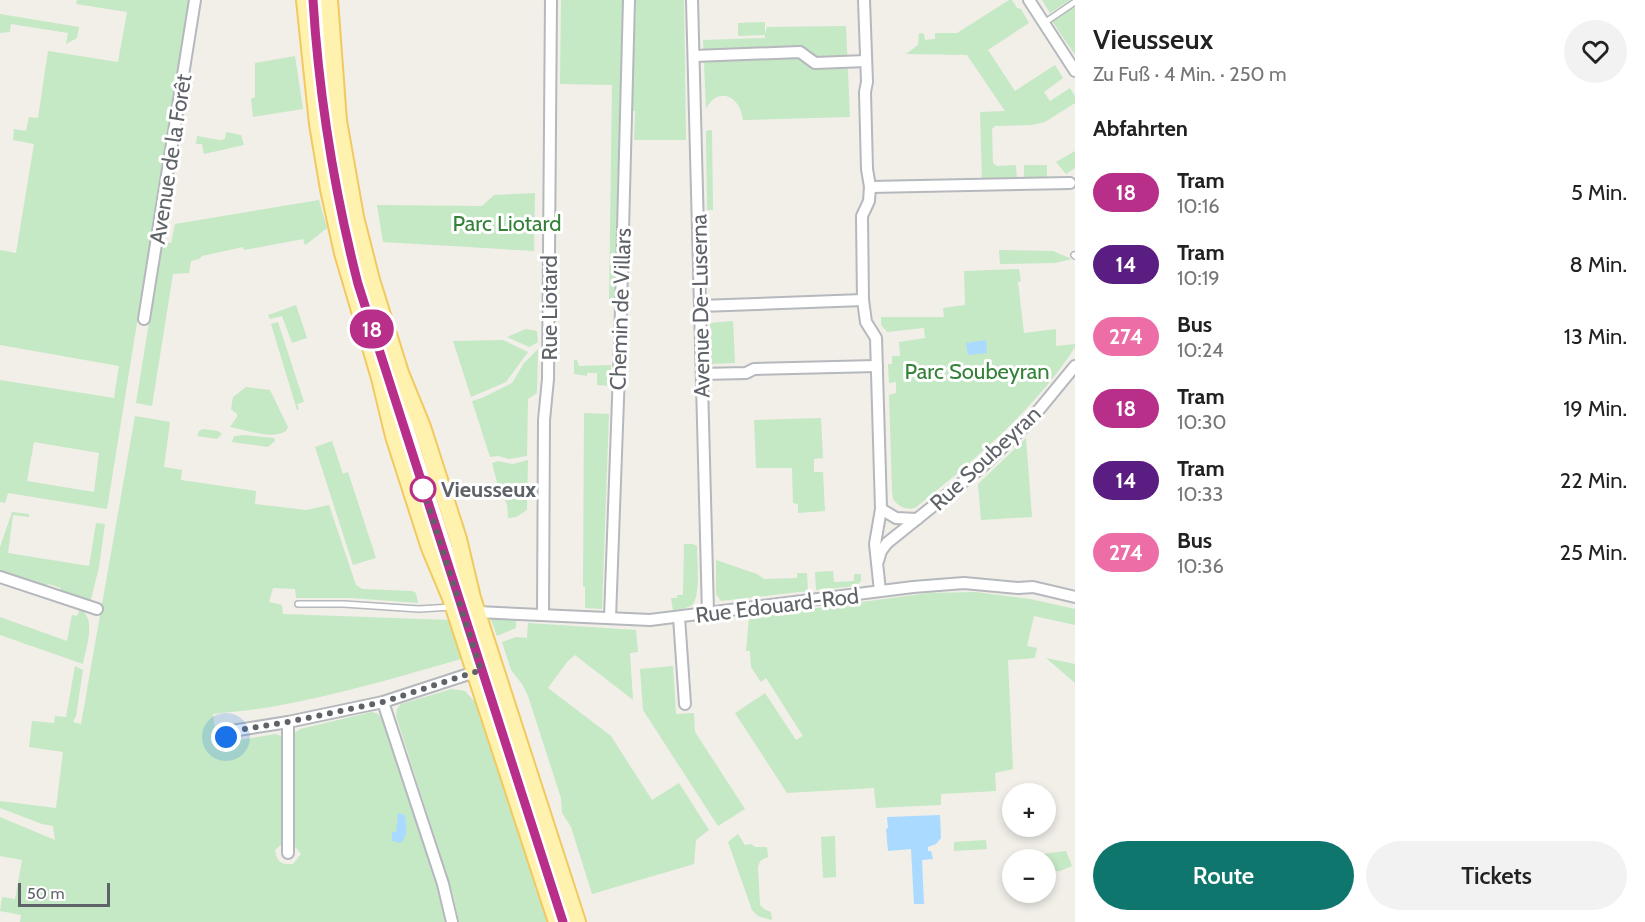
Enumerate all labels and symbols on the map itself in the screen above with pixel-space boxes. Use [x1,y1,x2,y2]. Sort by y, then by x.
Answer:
street label: Avenue de la Forêt [144,72,197,246]
park label: Parc Liotard [453,210,561,237]
street label: Avenue De-Luserna [685,213,716,398]
street label: Chemin de Villars [604,227,637,391]
street label: Rue Liotard [536,255,563,361]
line badge: 18 [345,310,399,348]
park label: Parc Soubeyran [904,358,1050,385]
street label: Rue Soubeyran [924,400,1046,516]
marker: Vieusseux [410,476,436,502]
place label: Vieusseux [441,476,536,503]
street label: Rue Edouard-Rod [694,582,860,629]
your location [211,722,241,752]
scale bar [18,880,110,908]

